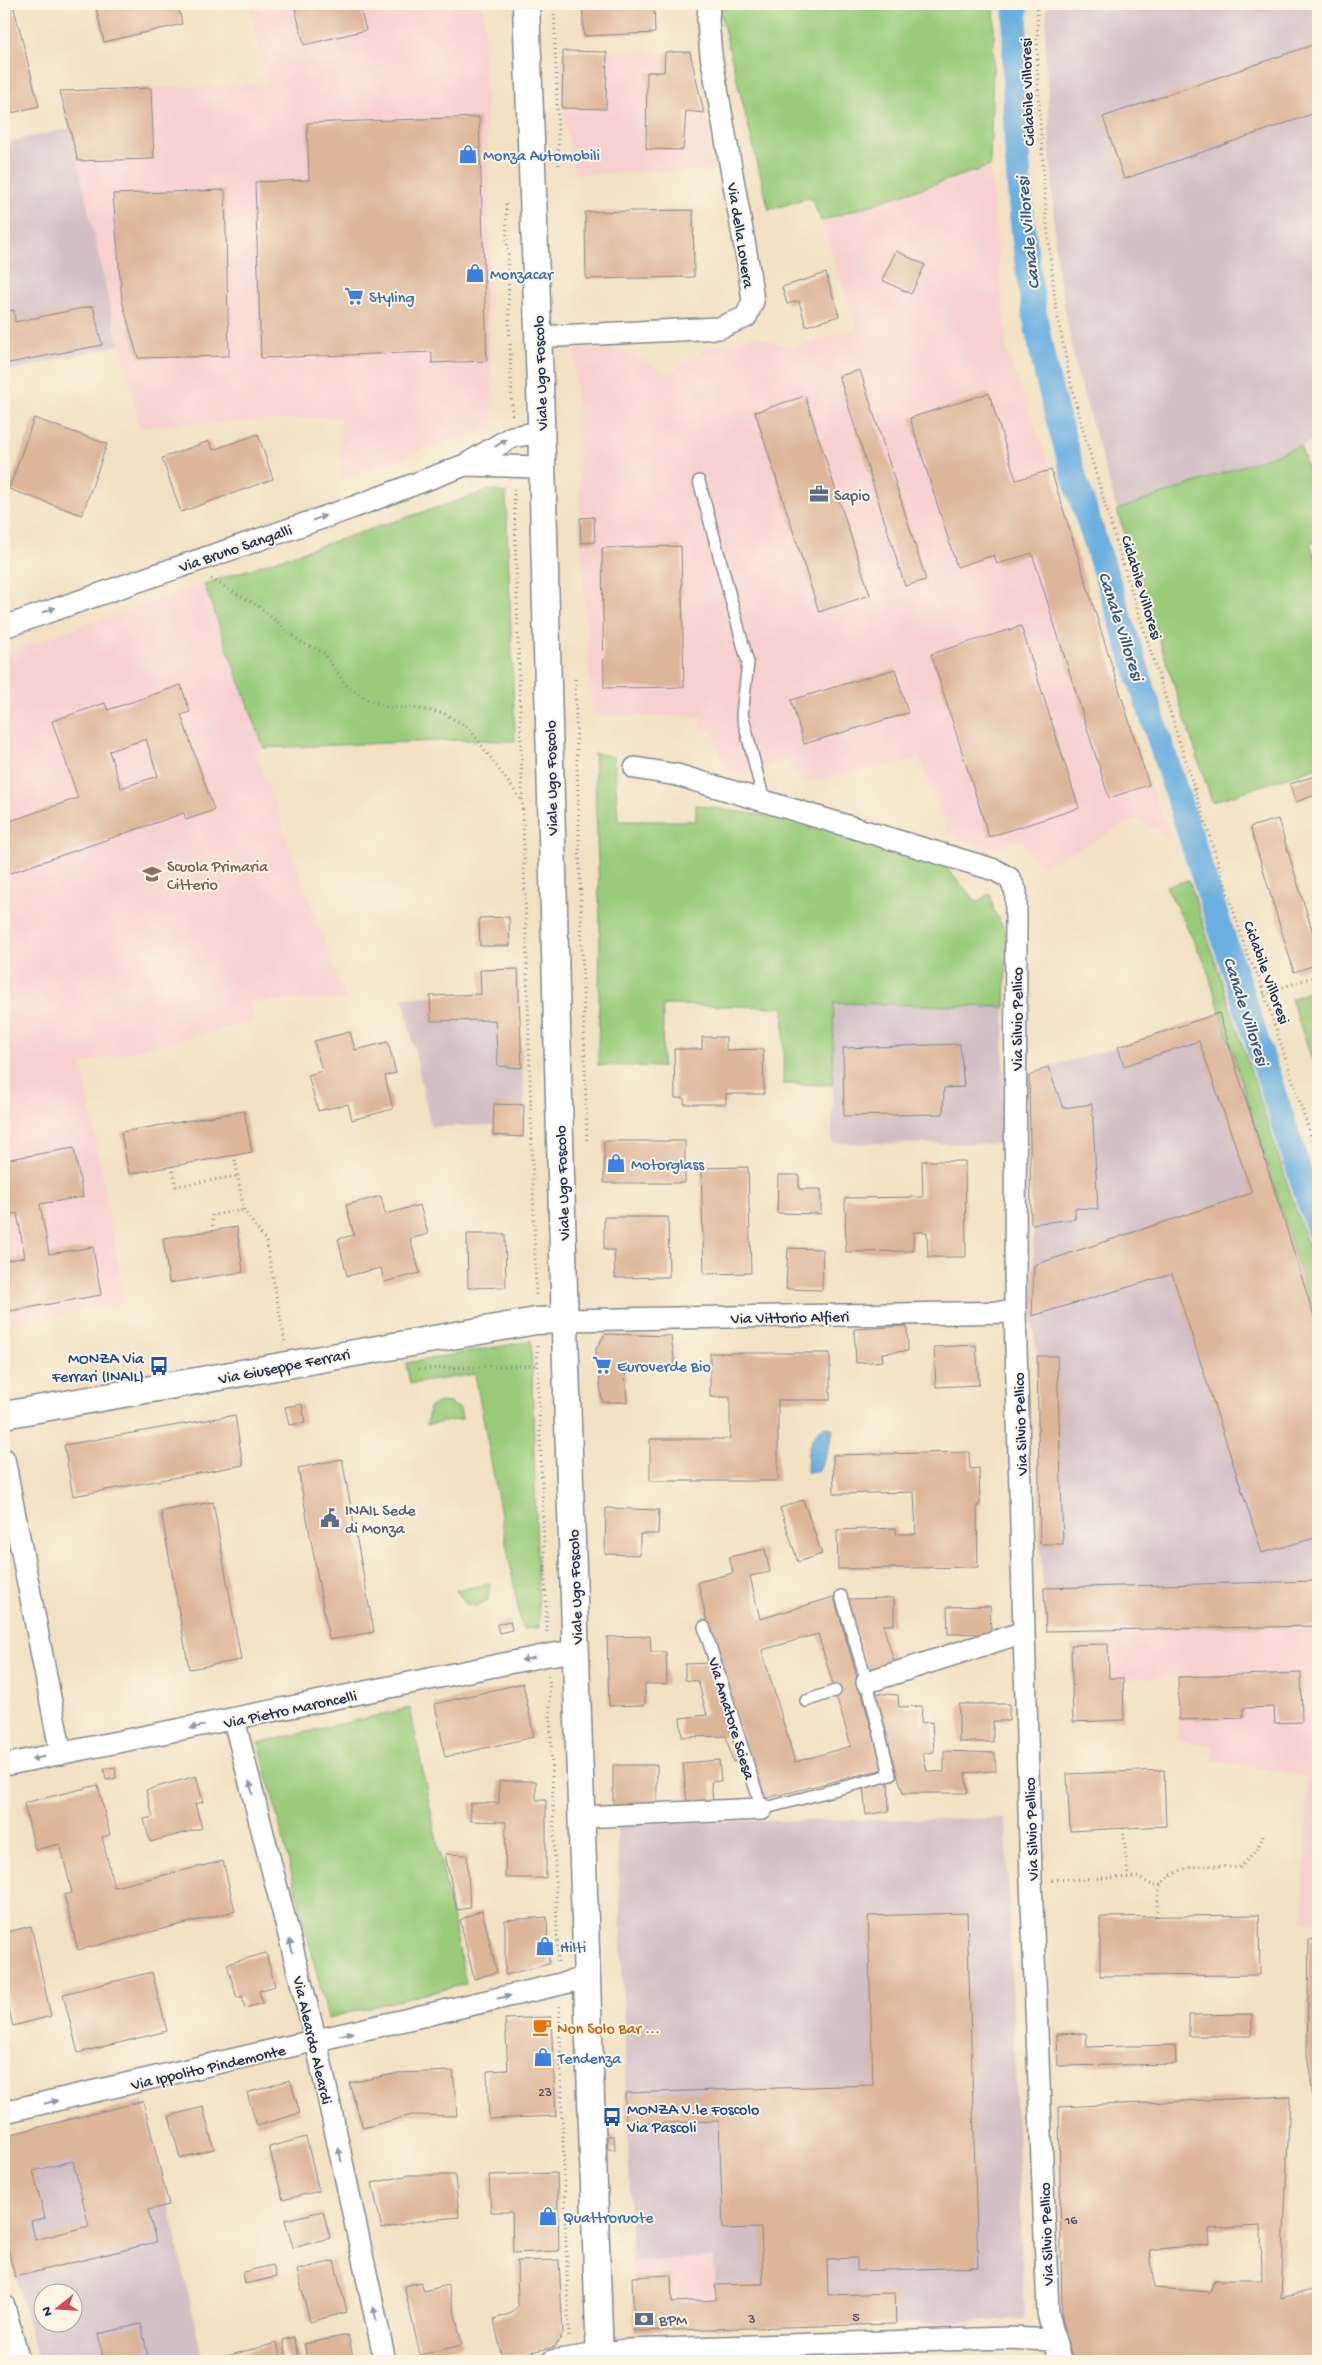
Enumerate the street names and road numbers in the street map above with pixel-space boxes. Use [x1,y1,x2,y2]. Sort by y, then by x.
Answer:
street label: Ciclabile Villoresi [1018,37,1041,146]
street label: Via della Lovera [721,181,756,291]
street label: Viale Ugo Foscolo [531,315,554,432]
street label: Via Bruno Sangalli [176,522,295,579]
street label: Ciclabile Villoresi [1115,533,1165,643]
street label: Viale Ugo Foscolo [543,720,564,837]
street label: Ciclabile Villoresi [1237,919,1292,1027]
street label: Via Silvio Pellico [1010,967,1029,1072]
street label: Viale Ugo Foscolo [553,1125,576,1242]
street label: Via Vittorio Alfieri [730,1309,850,1330]
street label: Via Giuseppe Ferrari [216,1346,352,1391]
street label: Via Silvio Pellico [1011,1372,1034,1477]
street label: Viale Ugo Foscolo [566,1529,589,1646]
street label: Via Amatore Sciesa [702,1655,758,1783]
street label: Via Pietro Maroncelli [221,1688,359,1735]
street label: Via Silvio Pellico [1022,1777,1045,1882]
street label: Via Aleardo Aleardi [286,1974,335,2107]
street label: Via Ippolito Pindemonte [129,2042,289,2097]
street label: Via Silvio Pellico [1037,2182,1060,2287]

